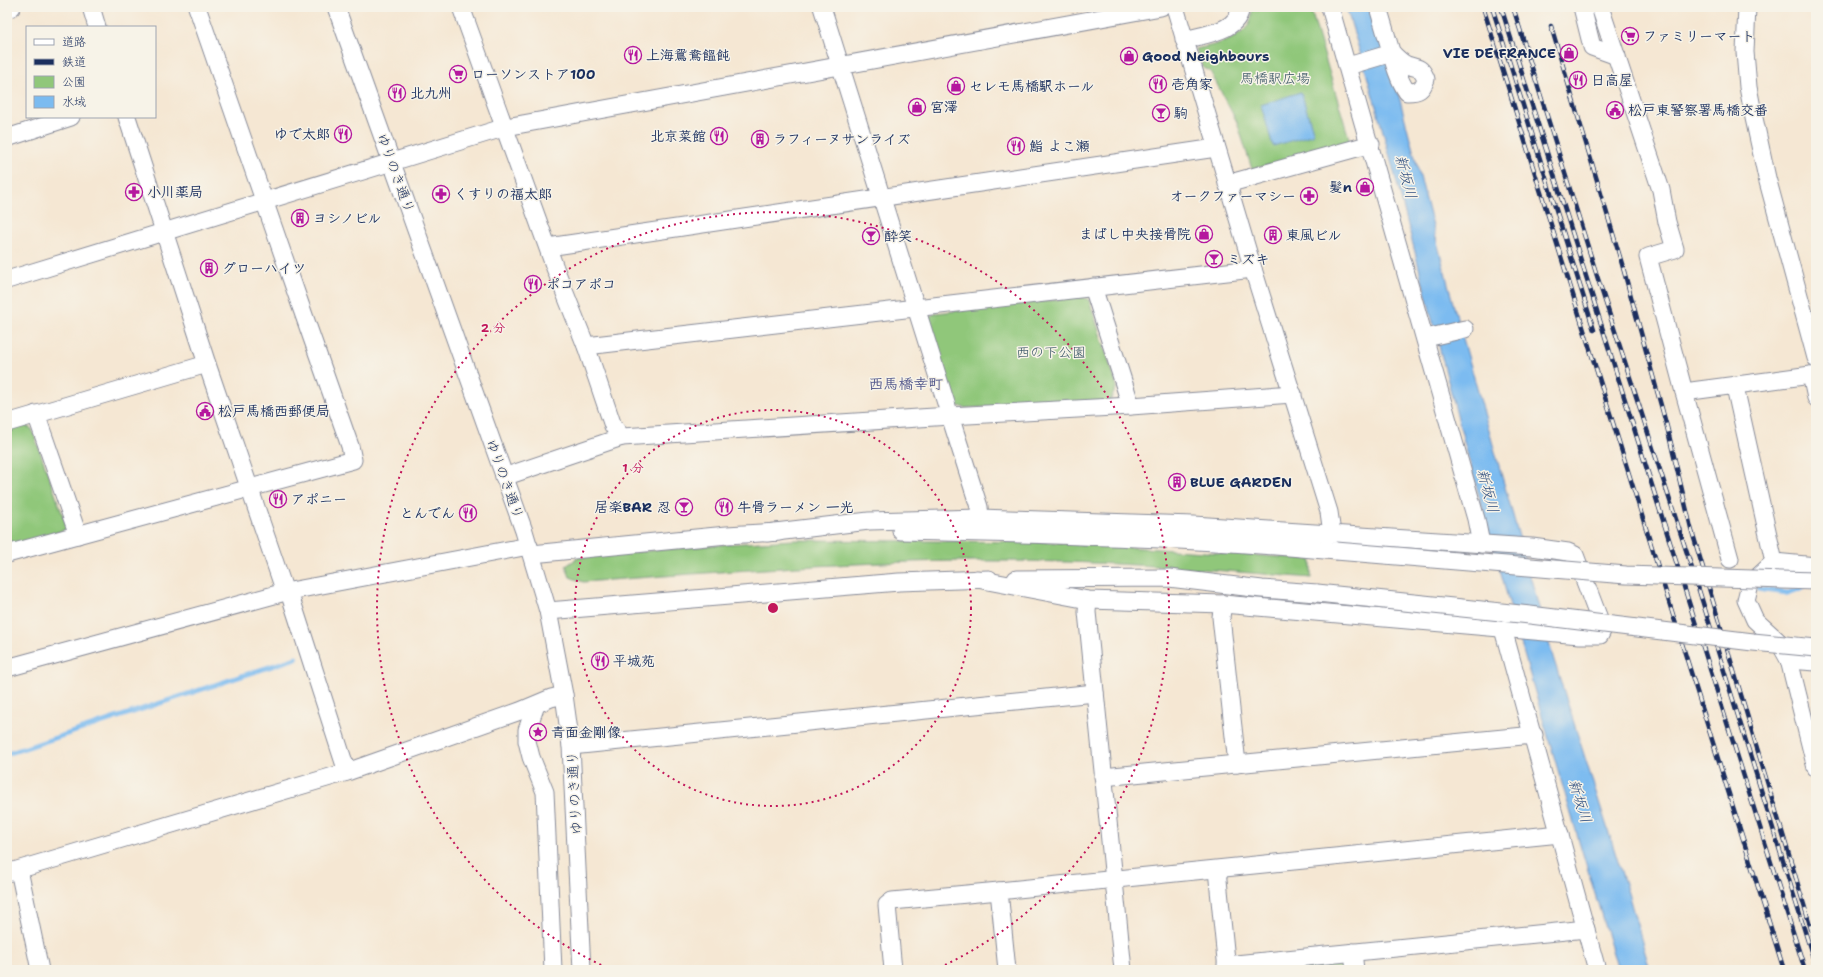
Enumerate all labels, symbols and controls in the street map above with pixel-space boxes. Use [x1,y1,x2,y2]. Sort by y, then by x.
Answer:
legend [26,26,156,118]
supermarket icon: ファミリーマート [1620,26,1640,46]
place label: ファミリーマート [1643,27,1756,45]
text: 道路 [62,34,86,50]
shop icon: VIE DE FRANCE [1559,43,1579,63]
place label: VIE DE FRANCE [1443,44,1556,62]
restaurant icon: 上海鴛鴦饂飩 [623,45,643,65]
place label: 上海鴛鴦饂飩 [646,46,730,64]
shop icon: Good Neighbours [1119,46,1139,66]
place label: Good Neighbours [1142,47,1269,65]
text: 鉄道 [62,54,86,70]
supermarket icon: ローソンストア100 [448,64,468,84]
place label: ローソンストア100 [471,65,596,83]
park label: 馬橋駅広場 [1240,69,1310,87]
restaurant icon: 日高屋 [1568,70,1588,90]
place label: 日高屋 [1591,71,1633,89]
text: 公園 [62,74,86,90]
restaurant icon: 壱角家 [1148,74,1168,94]
place label: 壱角家 [1171,75,1213,93]
shop icon: セレモ馬橋駅ホール [946,76,966,96]
place label: セレモ馬橋駅ホール [969,77,1094,95]
restaurant icon: 北九州 [387,83,407,103]
place label: 北九州 [410,84,452,102]
text: 水域 [62,94,86,110]
shop icon: 宮澤 [907,97,927,117]
place label: 宮澤 [930,98,958,116]
public building icon: 松戸東警察署馬橋交番 [1605,100,1625,120]
place label: 松戸東警察署馬橋交番 [1628,101,1768,119]
bar icon: 駒 [1151,103,1171,123]
place label: 駒 [1174,104,1188,122]
restaurant icon: ゆで太郎 [333,124,353,144]
place label: ゆで太郎 [274,125,330,143]
restaurant icon: 北京菜館 [709,126,729,146]
place label: 北京菜館 [650,127,706,145]
building icon: ラフィーヌサンライズ [750,129,770,149]
street label: ゆりのき通り [373,130,419,216]
place label: ラフィーヌサンライズ [773,130,910,148]
restaurant icon: 鮨 よこ瀬 [1006,136,1026,156]
place label: 鮨 よこ瀬 [1029,137,1090,155]
water label: 新坂川 [1391,153,1421,201]
shop icon: 髪n [1355,177,1375,197]
place label: 髪n [1329,178,1352,196]
pharmacy icon: 小川薬局 [124,182,144,202]
place label: 小川薬局 [147,183,203,201]
pharmacy icon: くすりの福太郎 [431,184,451,204]
place label: くすりの福太郎 [454,185,552,203]
pharmacy icon: オークファーマシー [1299,186,1319,206]
place label: オークファーマシー [1169,187,1296,205]
building icon: ヨシノビル [290,208,310,228]
place label: ヨシノビル [313,209,382,227]
shop icon: まばし中央接骨院 [1194,224,1214,244]
place label: まばし中央接骨院 [1079,225,1191,243]
building icon: 東風ビル [1263,225,1283,245]
bar icon: 酔笑 [861,226,881,246]
place label: 東風ビル [1286,226,1342,244]
place label: 酔笑 [884,227,912,245]
bar icon: ミズキ [1204,249,1224,269]
place label: ミズキ [1227,250,1270,268]
building icon: グローハイツ [199,258,219,278]
place label: グローハイツ [222,259,306,277]
restaurant icon: ポコアポコ [523,274,543,294]
place label: ポコアポコ [546,275,616,293]
text: 2 分 [481,320,505,336]
park label: 西の下公園 [1016,343,1086,361]
district label: 西馬橋幸町 [868,374,944,394]
public building icon: 松戸馬橋西郵便局 [195,401,215,421]
place label: 松戸馬橋西郵便局 [218,402,330,420]
street label: ゆりのき通り [482,436,528,522]
text: 1 分 [622,460,644,476]
water label: 新坂川 [1473,467,1503,515]
building icon: BLUE GARDEN [1167,472,1187,492]
place label: BLUE GARDEN [1190,473,1292,491]
restaurant icon: アポニー [268,489,288,509]
place label: アポニー [291,490,347,508]
bar icon: 居楽BAR 忍 [674,497,694,517]
restaurant icon: 牛骨ラーメン 一光 [714,497,734,517]
place label: 居楽BAR 忍 [594,498,671,516]
place label: 牛骨ラーメン 一光 [737,498,854,516]
restaurant icon: とんでん [458,503,478,523]
place label: とんでん [400,504,455,522]
centre of rings [766,601,780,615]
restaurant icon: 平城苑 [590,651,610,671]
place label: 平城苑 [613,652,655,670]
place icon: 青面金剛像 [528,722,548,742]
place label: 青面金剛像 [551,723,621,741]
street label: ゆりのき通り [563,751,585,835]
water label: 新坂川 [1564,777,1596,825]

